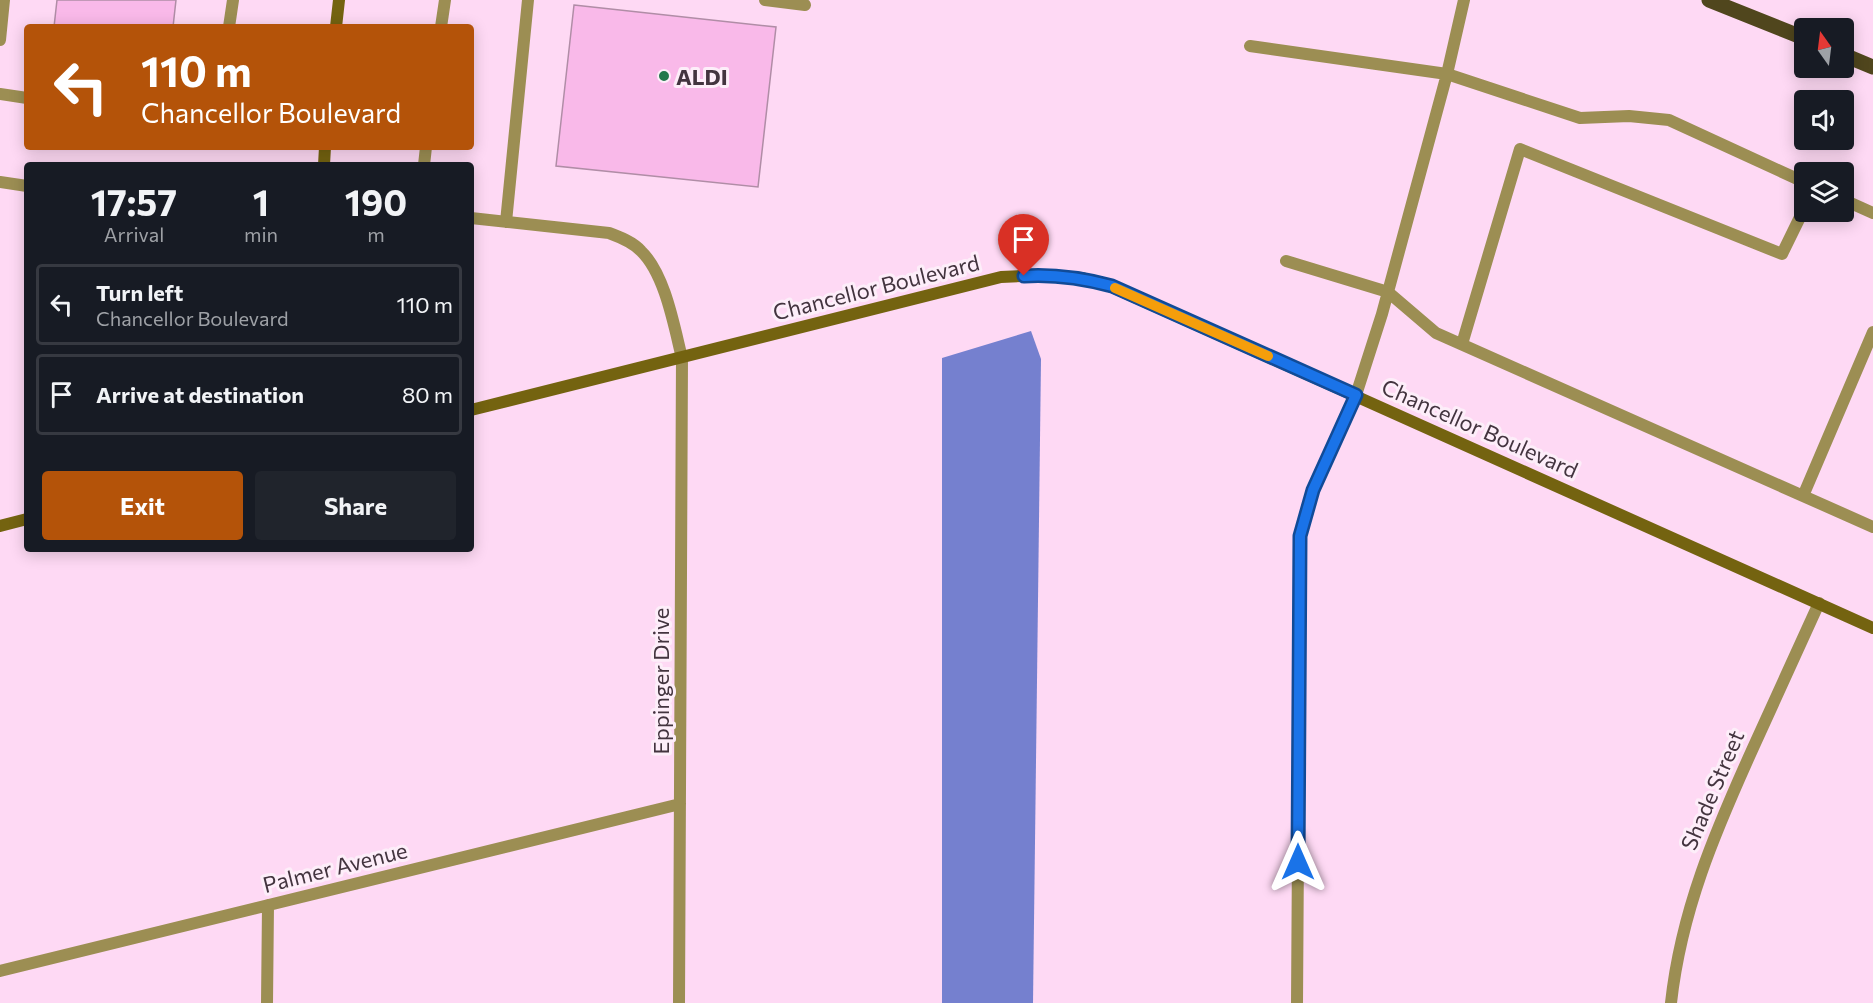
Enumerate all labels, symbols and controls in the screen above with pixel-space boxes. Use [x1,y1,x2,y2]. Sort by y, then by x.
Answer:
north arrow [1794,18,1854,78]
map controls [1794,18,1854,222]
text: 110 m [141,44,252,96]
icon: left [42,48,120,126]
place label: ALDI [676,63,728,90]
marker: ALDI [657,69,671,83]
button: sound [1794,90,1854,150]
text: Chancellor Boulevard [141,96,401,129]
button: layers [1794,162,1854,222]
text: 17:57 [91,179,177,223]
text: 1 [253,179,269,223]
text: 190 [345,179,407,223]
pin [998,214,1049,276]
text: Arrival [104,222,164,246]
text: min [244,222,278,246]
text: m [367,222,385,246]
icon: arrive [1007,223,1040,256]
street label: Chancellor Boulevard [770,248,982,326]
text: Turn left [96,279,183,306]
icon: left [45,288,78,321]
text: 110 m [396,291,453,318]
text: Chancellor Boulevard [96,306,289,330]
street label: Chancellor Boulevard [1378,373,1582,483]
icon: arrive [45,378,78,411]
text: Arrive at destination [96,381,304,408]
text: 80 m [402,381,453,408]
button: Exit [42,471,243,540]
button: Share [255,471,456,540]
street label: Eppinger Drive [647,608,674,754]
street label: Shade Street [1675,726,1749,854]
position arrow [1266,830,1330,894]
street label: Palmer Avenue [260,836,410,898]

